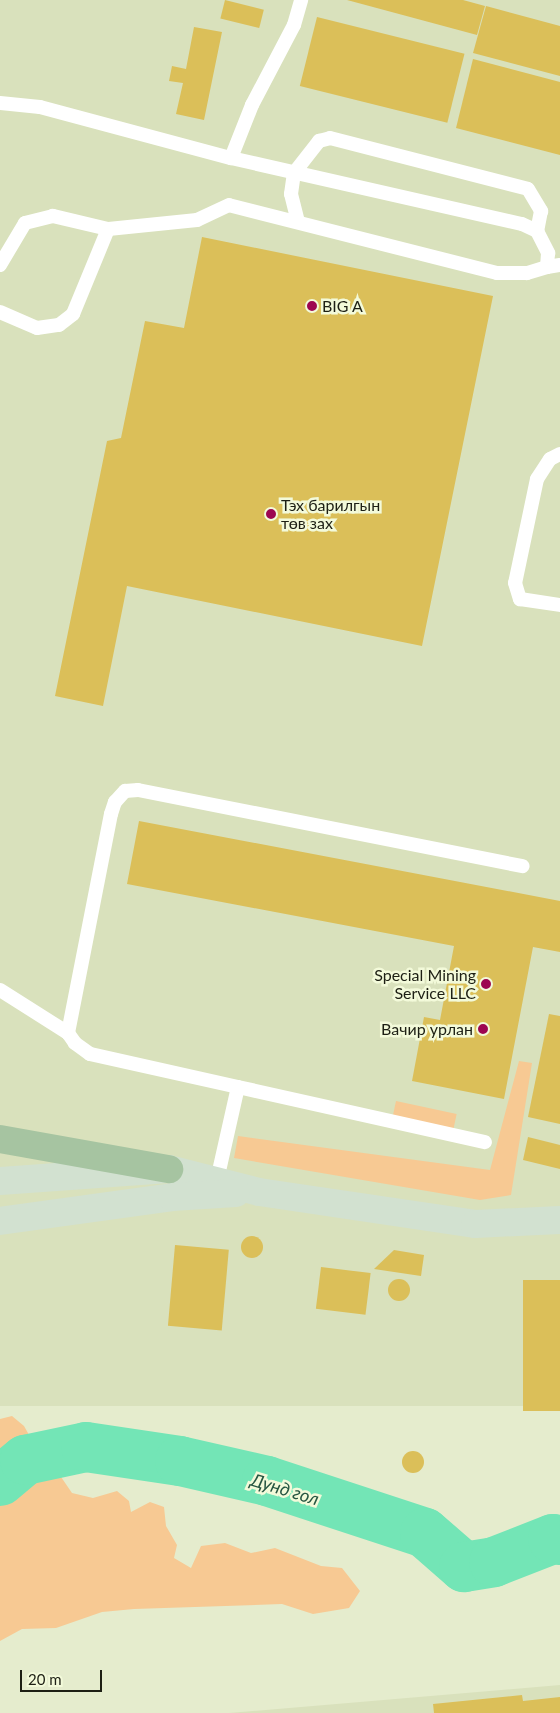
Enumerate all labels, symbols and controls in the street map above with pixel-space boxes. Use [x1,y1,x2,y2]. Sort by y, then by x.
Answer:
place label: BIG A [322,296,363,316]
marker: BIG A [306,300,318,312]
place label: Тэх барилгын төв зах [281,495,380,533]
marker: Тэх барилгын төв зах [265,508,277,520]
place label: Special Mining Service LLC [374,965,476,1003]
marker: Special Mining Service LLC [480,978,492,990]
place label: Вачир урлан [381,1019,473,1039]
marker: Вачир урлан [477,1023,489,1035]
water label: Дунд гол [248,1468,322,1510]
scale bar [22,1660,105,1692]
text: 20 m [28,1670,62,1688]

